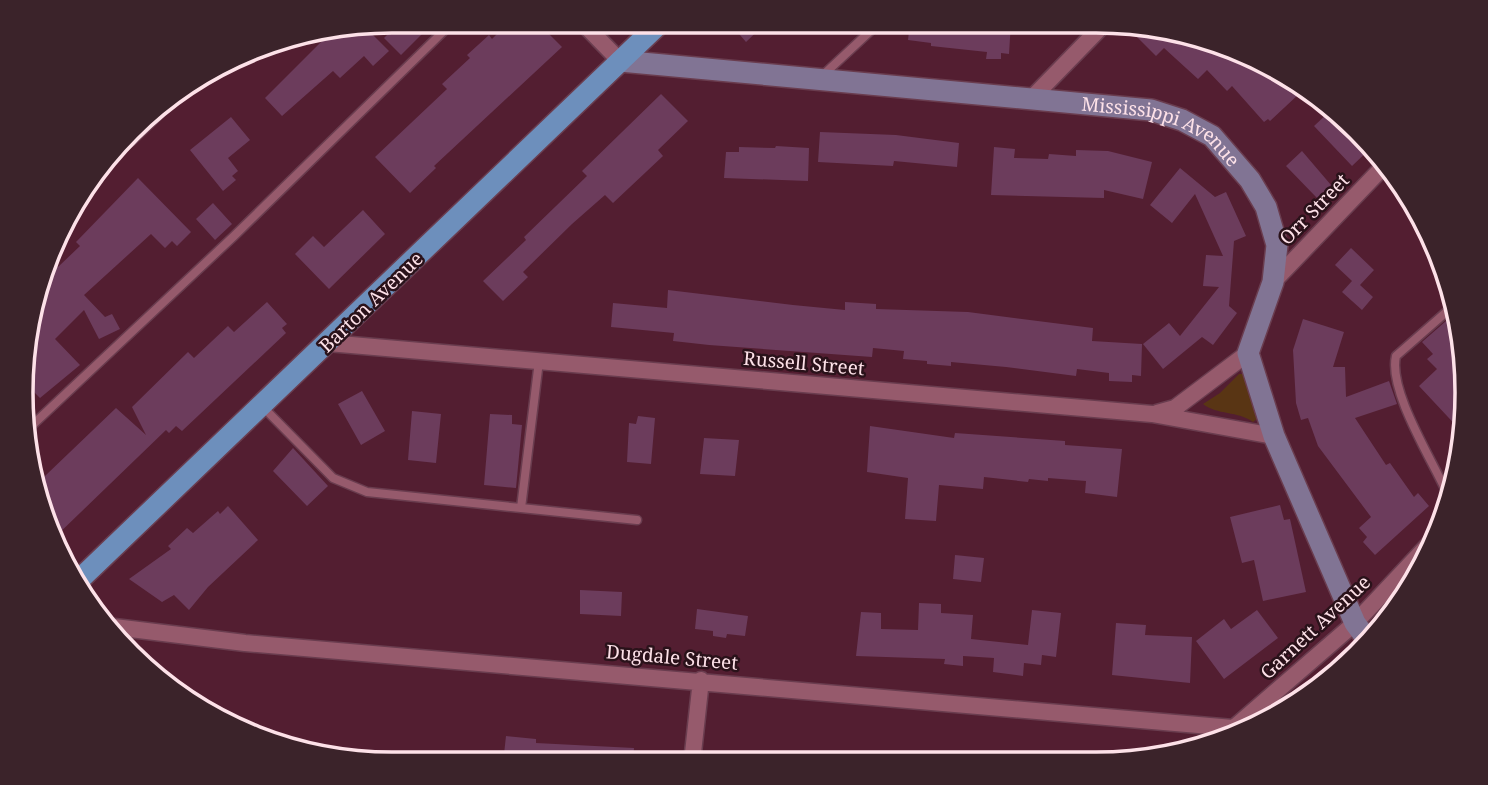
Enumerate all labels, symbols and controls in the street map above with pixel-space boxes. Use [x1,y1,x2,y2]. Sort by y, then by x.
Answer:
street label: Mississippi Avenue [1080,91,1246,172]
street label: Orr Street [1273,167,1355,250]
street label: Barton Avenue [313,246,429,358]
street label: Russell Street [742,345,866,381]
street label: Garnett Avenue [1254,569,1376,685]
street label: Dugdale Street [605,638,739,676]

